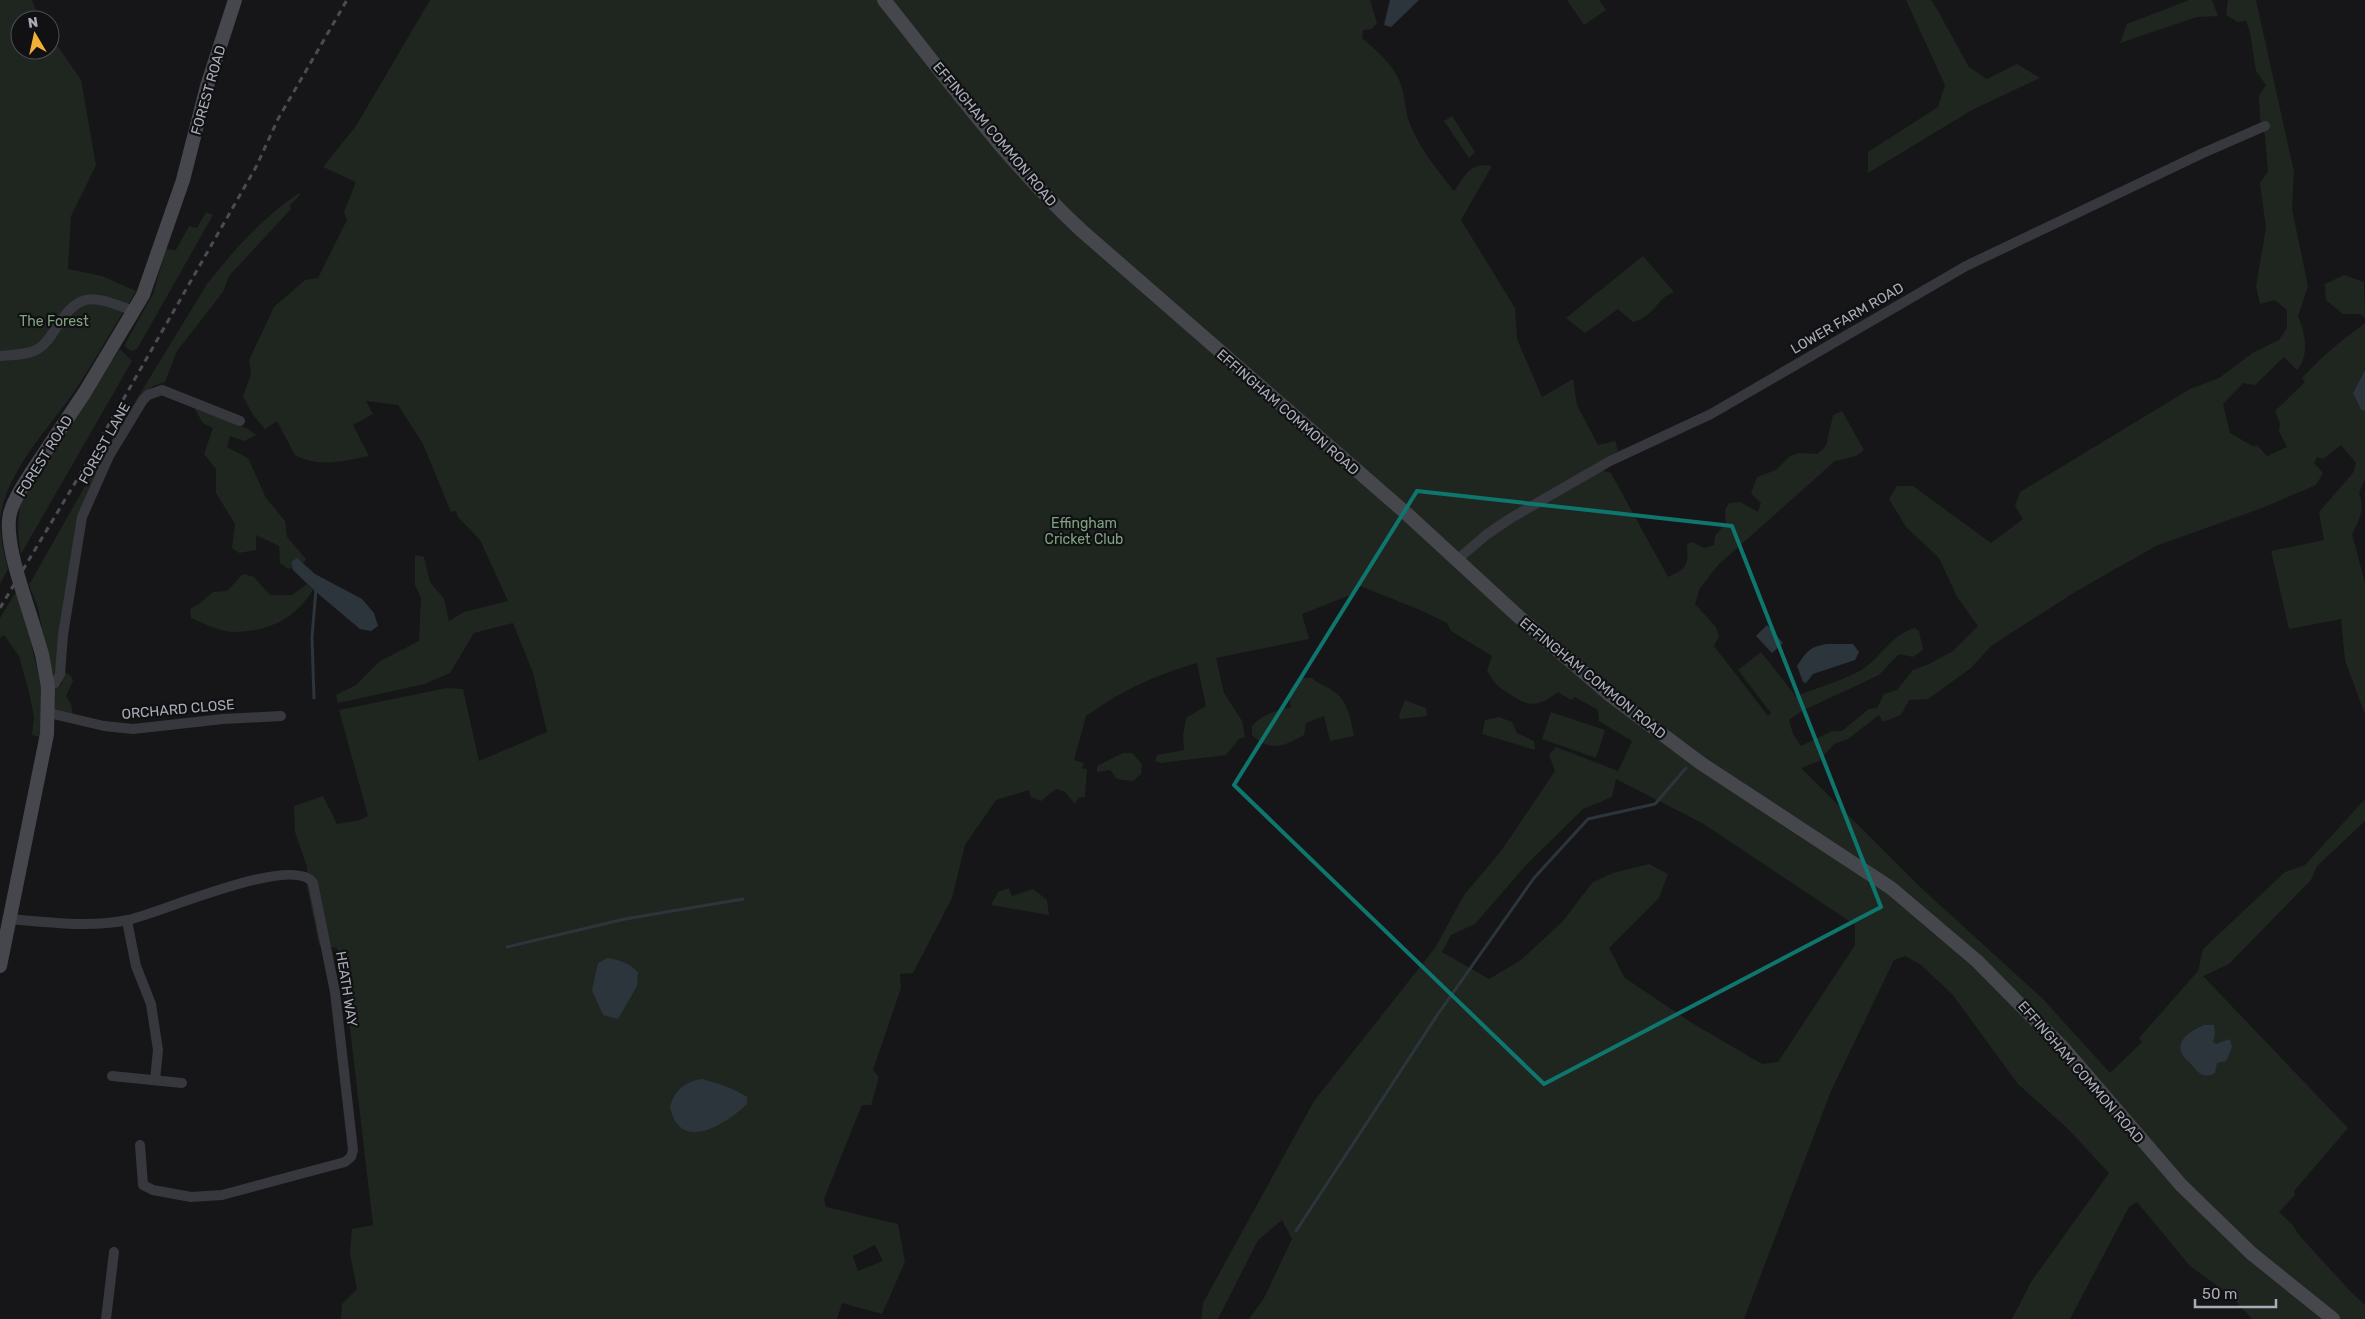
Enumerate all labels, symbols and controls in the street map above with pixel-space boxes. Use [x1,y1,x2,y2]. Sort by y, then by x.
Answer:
north arrow [10,10,60,60]
text: N [27,13,39,32]
street label: FOREST ROAD [188,43,229,137]
street label: EFFINGHAM COMMON ROAD [929,59,1060,210]
street label: LOWER FARM ROAD [1788,279,1907,358]
park label: The Forest [19,313,89,330]
street label: EFFINGHAM COMMON ROAD [1213,346,1362,479]
street label: FOREST LANE [75,400,134,487]
street label: FOREST ROAD [13,413,76,500]
park label: Effingham Cricket Club [1045,515,1123,548]
street label: EFFINGHAM COMMON ROAD [1516,614,1669,743]
street label: ORCHARD CLOSE [121,696,235,723]
street label: HEATH WAY [332,950,361,1028]
street label: EFFINGHAM COMMON ROAD [2014,998,2147,1147]
scale bar [2195,1276,2276,1308]
text: 50 m [2202,1285,2237,1303]

